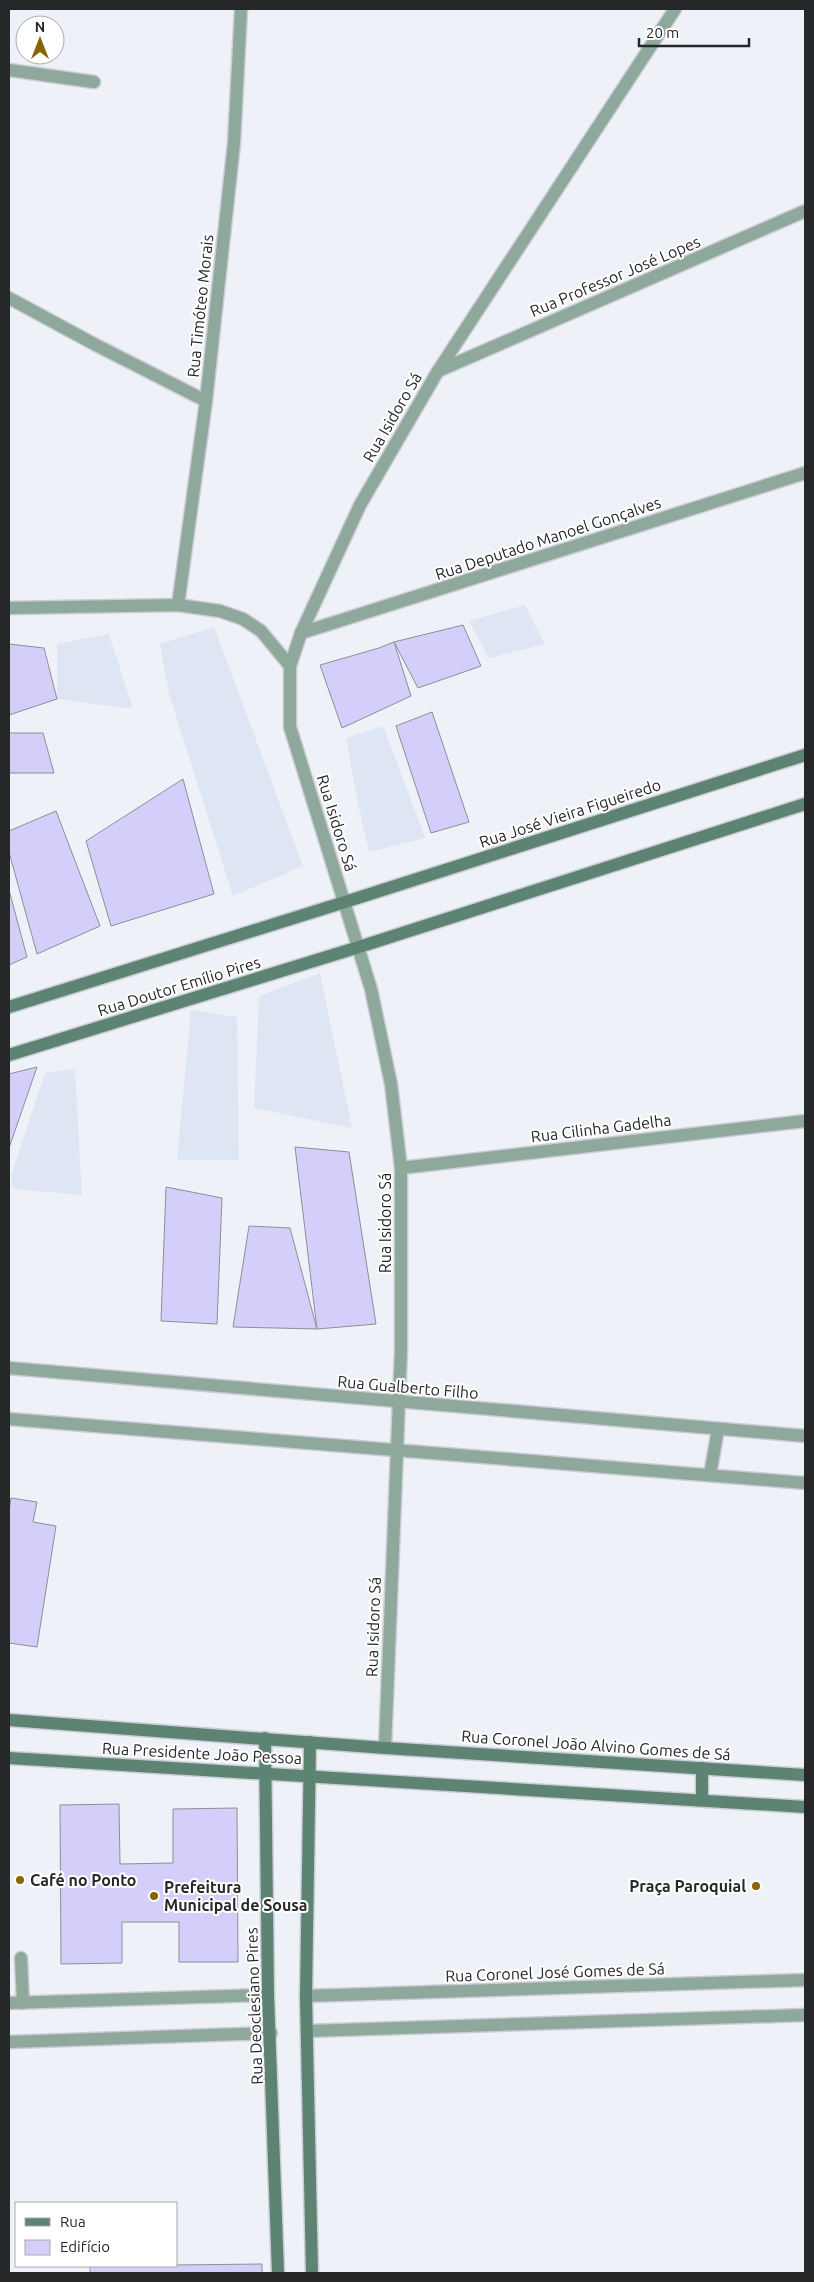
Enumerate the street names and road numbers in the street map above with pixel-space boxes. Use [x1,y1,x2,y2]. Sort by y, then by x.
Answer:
street label: Rua Professor José Lopes [527,232,703,320]
street label: Rua Timóteo Morais [184,234,216,378]
street label: Rua Isidoro Sá [359,369,425,465]
street label: Rua Deputado Manoel Gonçalves [433,493,663,583]
street label: Rua Isidoro Sá [314,772,360,874]
street label: Rua José Vieira Figueiredo [477,775,663,851]
street label: Rua Doutor Emílio Pires [95,953,263,1019]
street label: Rua Cilinha Gadelha [530,1110,672,1146]
street label: Rua Isidoro Sá [376,1173,394,1273]
street label: Rua Gualberto Filho [337,1372,479,1402]
street label: Rua Isidoro Sá [362,1577,384,1677]
street label: Rua Coronel João Alvino Gomes de Sá [461,1727,731,1763]
street label: Rua Presidente João Pessoa [101,1739,303,1767]
street label: Rua Deoclesiano Pires [242,1927,266,2085]
street label: Rua Coronel José Gomes de Sá [445,1959,665,1985]

